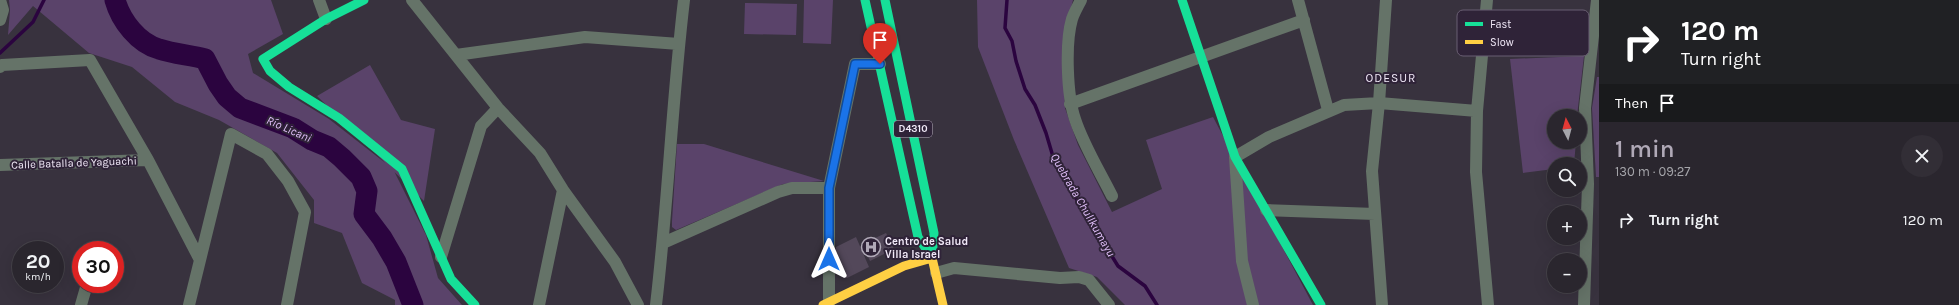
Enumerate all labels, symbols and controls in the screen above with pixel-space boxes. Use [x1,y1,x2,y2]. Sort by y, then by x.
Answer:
legend [1457,10,1589,56]
text: 120 m [1681,14,1759,47]
icon: right [1615,16,1667,68]
text: Fast [1490,18,1511,31]
pin [863,23,897,64]
icon: arrive [869,29,891,51]
text: Slow [1490,36,1514,49]
text: Turn right [1681,48,1761,70]
district label: ODESUR [1366,71,1416,85]
icon: arrive [1656,92,1678,114]
text: Then [1615,94,1648,112]
north arrow [1547,109,1587,149]
map controls [1547,109,1587,293]
water label: Río Licani [264,113,314,145]
road number: D4310 [894,121,932,137]
text: 1 min [1615,135,1675,163]
button: close [1901,135,1943,177]
water label: Quebrada Chullkumayu [1048,151,1118,259]
street label: Calle Batalla de Yaguachi [11,154,137,172]
button: search [1547,157,1587,197]
text: 130 m · 09:27 [1615,164,1690,179]
button: + [1547,205,1587,245]
icon: right [1615,209,1637,231]
text: Turn right [1649,211,1719,229]
text: 120 m [1903,211,1943,229]
place label: Centro de Salud Villa Israel [885,235,968,261]
hospital icon: Centro de Salud Villa Israel [860,236,882,258]
position arrow [808,238,850,280]
speed limit sign: 30 [72,241,124,293]
text: 20 [26,250,50,273]
button: − [1547,253,1587,293]
text: km/h [25,271,51,283]

